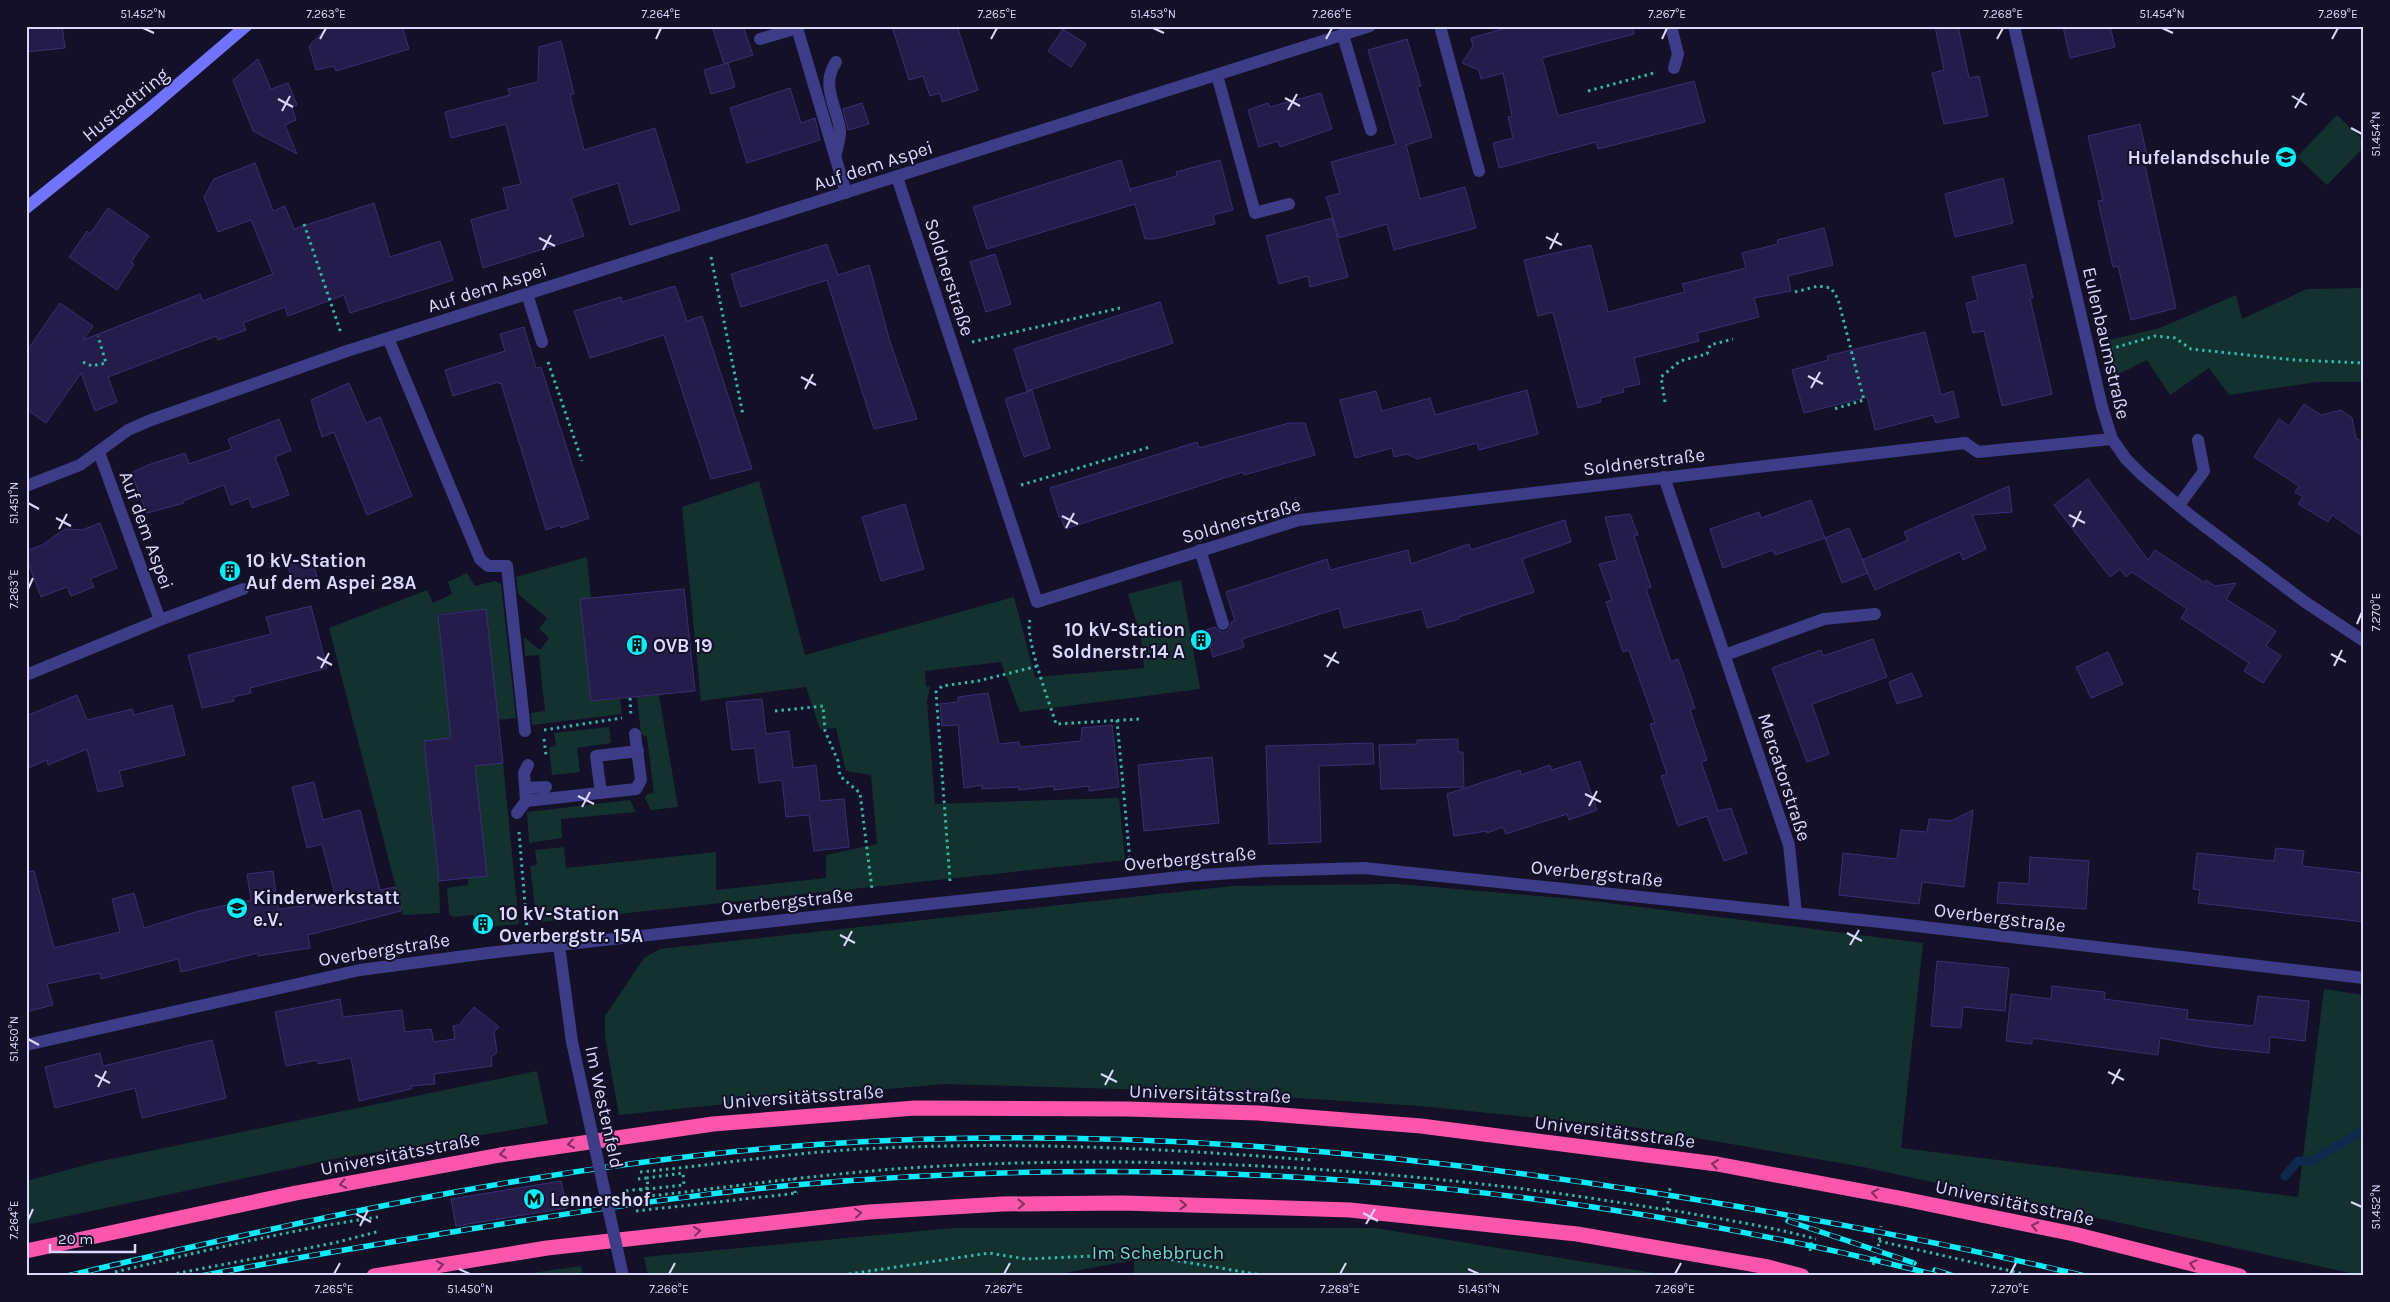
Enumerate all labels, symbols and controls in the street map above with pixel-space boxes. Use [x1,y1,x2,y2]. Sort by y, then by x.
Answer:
text: 51.452°N [120,7,166,21]
text: 7.263°E [306,7,346,21]
text: 7.264°E [641,7,681,21]
text: 7.265°E [977,7,1017,21]
text: 51.453°N [1130,7,1176,21]
text: 7.266°E [1312,7,1352,21]
text: 7.267°E [1648,7,1686,21]
text: 7.268°E [1983,7,2023,21]
text: 51.454°N [2139,7,2185,21]
text: 7.269°E [2318,7,2358,21]
street label: Hustadtring [78,63,174,146]
text: 51.454°N [2369,111,2383,157]
street label: Auf dem Aspei [811,136,936,196]
school or university icon: Hufelandschule [2274,145,2298,169]
place label: Hufelandschule [2128,147,2270,169]
street label: Soldnerstraße [920,216,978,339]
street label: Auf dem Aspei [425,258,550,318]
street label: Eulenbaumstraße [2078,265,2134,422]
street label: Soldnerstraße [1582,444,1706,480]
street label: Auf dem Aspei [114,468,178,592]
text: 51.451°N [7,482,21,524]
street label: Soldnerstraße [1179,494,1303,548]
place label: 10 kV-Station Auf dem Aspei 28A [246,550,417,594]
building icon: 10 kV-Station Auf dem Aspei 28A [218,559,242,583]
text: 7.263°E [7,569,21,609]
text: 7.270°E [2369,593,2383,631]
place label: 10 kV-Station Soldnerstr.14 A [1051,619,1185,663]
building icon: 10 kV-Station Soldnerstr.14 A [1189,628,1213,652]
building icon: OVB 19 [625,633,649,657]
place label: OVB 19 [653,635,713,657]
street label: Mercatorstraße [1753,711,1815,844]
street label: Overbergstraße [1123,842,1257,876]
street label: Overbergstraße [1530,856,1664,892]
street label: Overbergstraße [720,884,854,920]
place label: Kinderwerkstatt e.V. [253,887,399,931]
school or university icon: Kinderwerkstatt e.V. [225,896,249,920]
street label: Overbergstraße [1933,899,2067,937]
place label: 10 kV-Station Overbergstr. 15A [499,903,643,947]
building icon: 10 kV-Station Overbergstr. 15A [471,912,495,936]
street label: Overbergstraße [317,929,451,971]
text: 51.450°N [7,1016,21,1062]
street label: Im Westenfeld [580,1044,628,1171]
street label: Universitätsstraße [722,1080,885,1114]
street label: Universitätsstraße [1129,1080,1291,1108]
street label: Universitätsstraße [1533,1111,1697,1153]
street label: Universitätsstraße [319,1128,482,1180]
one-way arrow [567,1139,576,1149]
one-way arrow [499,1149,507,1159]
one-way arrow [1711,1160,1720,1170]
street label: Universitätsstraße [1933,1175,2096,1231]
one-way arrow [339,1179,348,1189]
text: 51.452°N [2369,1184,2383,1230]
metro station icon: Lennershof [522,1187,546,1211]
place label: Lennershof [550,1189,651,1211]
one-way arrow [1871,1189,1880,1199]
one-way arrow [1017,1199,1025,1209]
one-way arrow [1179,1199,1187,1210]
text: 7.264°E [7,1200,21,1240]
one-way arrow [855,1208,863,1219]
one-way arrow [2030,1221,2039,1232]
scale bar [50,1222,135,1254]
one-way arrow [693,1226,701,1237]
text: 20 m [58,1230,93,1248]
park label: Im Schebbruch [1092,1242,1224,1264]
one-way arrow [2188,1259,2197,1270]
one-way arrow [435,1261,444,1271]
text: 7.265°E [314,1282,354,1296]
text: 51.450°N [447,1282,493,1296]
text: 7.266°E [649,1282,689,1296]
text: 7.267°E [985,1282,1023,1296]
text: 7.268°E [1320,1282,1360,1296]
text: 51.451°N [1458,1282,1500,1296]
text: 7.269°E [1655,1282,1695,1296]
text: 7.270°E [1991,1282,2029,1296]

